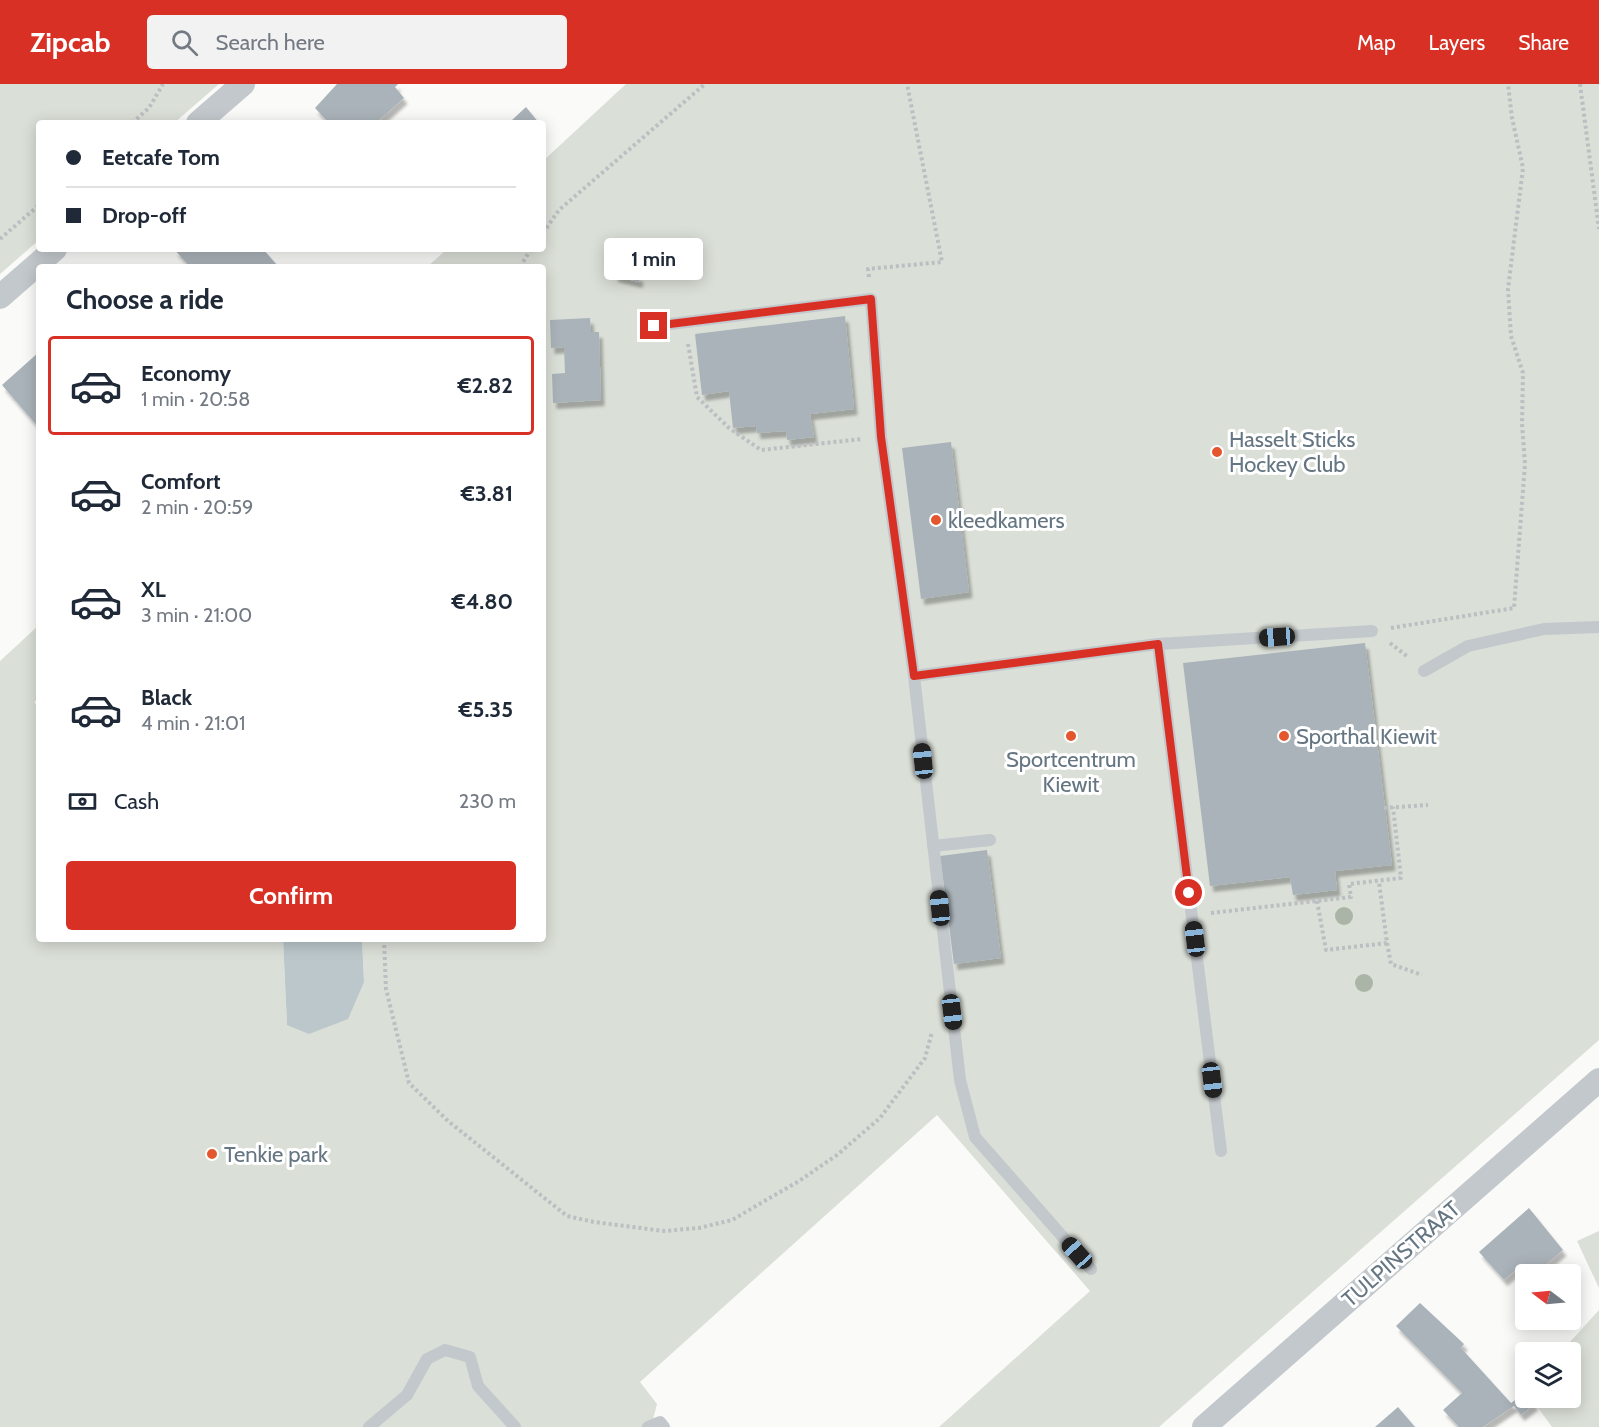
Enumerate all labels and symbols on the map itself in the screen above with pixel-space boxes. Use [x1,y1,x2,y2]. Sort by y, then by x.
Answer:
callout: 1 min [604,239,704,281]
route end [640,312,667,339]
place label: Hasselt Sticks Hockey Club [1229,426,1355,478]
marker: Hasselt Sticks Hockey Club [1210,445,1224,459]
place label: kleedkamers [948,507,1065,534]
marker: kleedkamers [929,513,943,527]
car [1258,627,1296,647]
place label: Sporthal Kiewit [1296,723,1438,750]
marker: Sportcentrum Kiewit [1064,729,1078,743]
marker: Sporthal Kiewit [1277,729,1291,743]
car [912,742,934,780]
place label: Sportcentrum Kiewit [1006,746,1136,798]
route start [1175,879,1202,906]
car [929,889,951,927]
car [1184,920,1206,958]
car [941,993,963,1031]
car [1201,1061,1223,1099]
place label: Tenkie park [224,1141,328,1168]
marker: Tenkie park [205,1147,219,1161]
street label: TULPINSTRAAT [1336,1195,1466,1313]
car [1058,1234,1096,1272]
north arrow [1515,1264,1581,1330]

